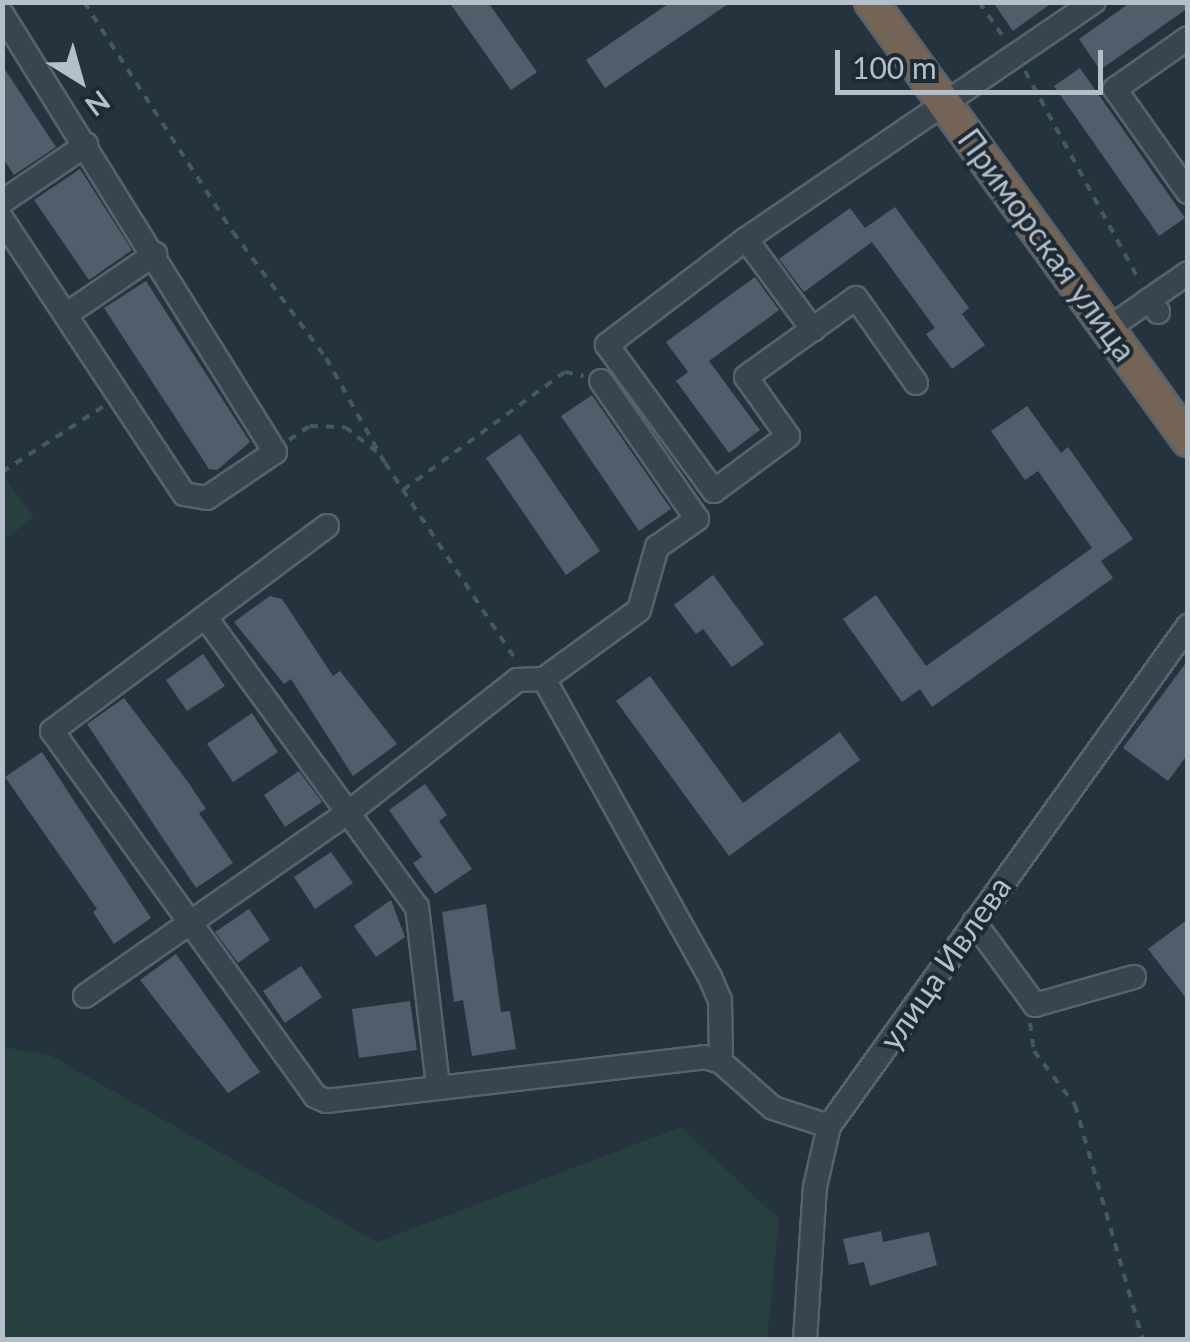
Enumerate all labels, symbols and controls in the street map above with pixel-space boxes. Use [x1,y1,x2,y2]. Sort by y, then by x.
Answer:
north arrow [30,30,130,130]
scale bar [840,30,1108,92]
text: 100 m [852,49,937,85]
text: N [79,84,117,124]
street label: Приморская улица [950,122,1144,368]
street label: улица Ивлева [871,869,1019,1057]

